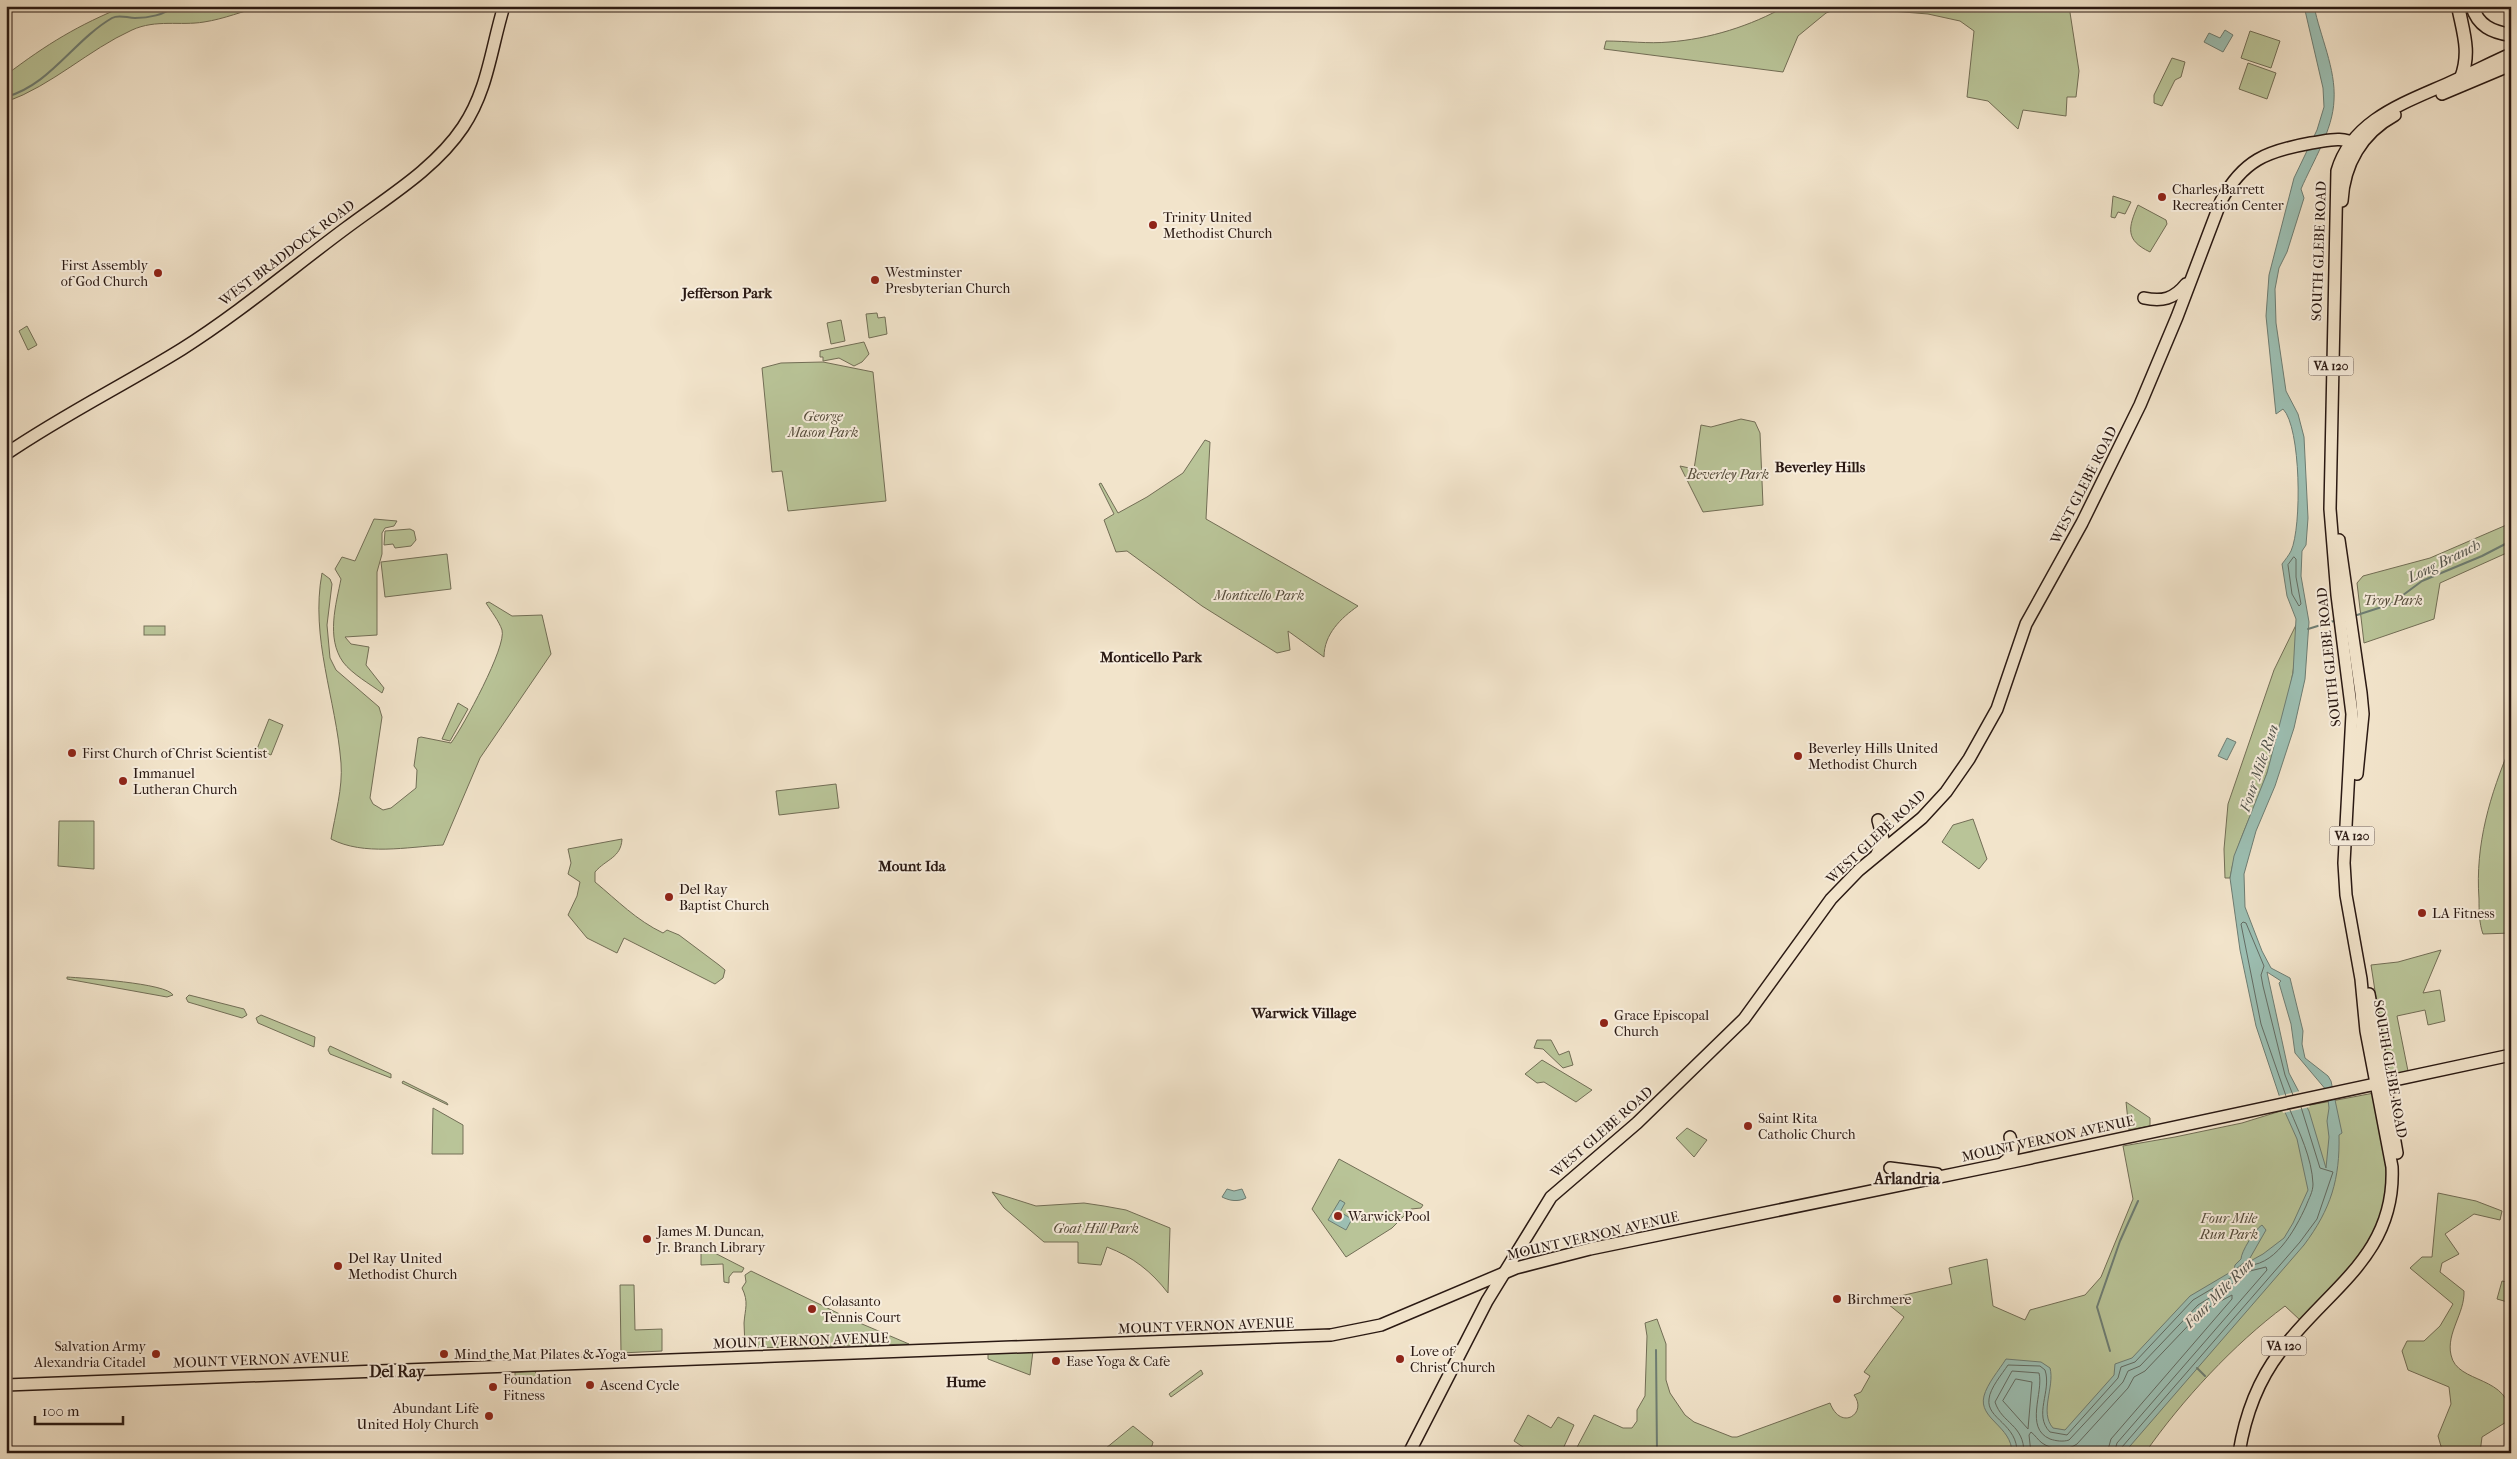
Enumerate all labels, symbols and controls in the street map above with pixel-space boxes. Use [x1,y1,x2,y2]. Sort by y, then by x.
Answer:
street label: SOUTH GLEBE ROAD [2308,180,2330,321]
place label: Charles Barrett Recreation Center [2172,181,2284,214]
marker: Charles Barrett Recreation Center [2156,191,2168,203]
street label: WEST BRADDOCK ROAD [215,196,358,310]
place label: Trinity United Methodist Church [1163,209,1272,242]
marker: Trinity United Methodist Church [1147,219,1159,231]
place label: First Assembly of God Church [61,257,149,290]
place label: Westminster Presbyterian Church [884,264,1010,297]
marker: First Assembly of God Church [152,267,164,279]
marker: Westminster Presbyterian Church [869,274,881,286]
district label: Jefferson Park [680,284,773,302]
road number: VA 120 [2308,356,2354,376]
park label: George Mason Park [787,408,858,441]
street label: WEST GLEBE ROAD [2047,423,2121,548]
district label: Beverley Hills [1775,458,1866,476]
park label: Beverley Park [1686,466,1769,483]
water label: Long Branch [2404,535,2484,587]
street label: SOUTH GLEBE ROAD [2313,586,2345,728]
park label: Monticello Park [1213,587,1304,604]
park label: Troy Park [2363,592,2423,609]
district label: Monticello Park [1099,648,1203,666]
water label: Four Mile Run [2235,722,2282,815]
place label: Beverley Hills United Methodist Church [1808,740,1938,773]
place label: First Church of Christ Scientist [82,745,268,762]
marker: First Church of Christ Scientist [66,747,78,759]
marker: Beverley Hills United Methodist Church [1792,750,1804,762]
place label: Immanuel Lutheran Church [133,765,238,798]
marker: Immanuel Lutheran Church [117,775,129,787]
street label: WEST GLEBE ROAD [1822,786,1929,888]
road number: VA 120 [2330,826,2374,846]
district label: Mount Ida [877,857,947,875]
place label: Del Ray Baptist Church [679,881,770,914]
marker: Del Ray Baptist Church [663,891,675,903]
place label: LA Fitness [2432,905,2495,922]
marker: LA Fitness [2416,907,2428,919]
street label: SOUTH GLEBE ROAD [2369,998,2411,1140]
district label: Warwick Village [1251,1004,1357,1022]
place label: Grace Episcopal Church [1614,1007,1709,1040]
marker: Grace Episcopal Church [1598,1017,1610,1029]
street label: WEST GLEBE ROAD [1547,1083,1657,1182]
place label: Saint Rita Catholic Church [1758,1110,1856,1143]
street label: MOUNT VERNON AVENUE [1960,1112,2136,1166]
marker: Saint Rita Catholic Church [1742,1120,1754,1132]
district label: Arlandria [1873,1169,1940,1188]
place label: Warwick Pool [1347,1208,1430,1225]
street label: MOUNT VERNON AVENUE [1505,1208,1681,1264]
marker: Warwick Pool [1332,1210,1344,1222]
park label: Four Mile Run Park [2199,1210,2258,1243]
park label: Goat Hill Park [1053,1220,1139,1237]
place label: James M. Duncan, Jr. Branch Library [656,1223,766,1256]
marker: James M. Duncan, Jr. Branch Library [641,1233,653,1245]
place label: Del Ray United Methodist Church [348,1250,457,1283]
water label: Four Mile Run [2180,1254,2258,1332]
marker: Del Ray United Methodist Church [332,1260,344,1272]
place label: Birchmere [1847,1291,1912,1308]
place label: Colasanto Tennis Court [822,1293,901,1326]
marker: Birchmere [1831,1293,1843,1305]
marker: Colasanto Tennis Court [806,1303,818,1315]
street label: MOUNT VERNON AVENUE [1118,1314,1295,1338]
street label: MOUNT VERNON AVENUE [713,1329,890,1353]
road number: VA 120 [2262,1336,2306,1355]
place label: Salvation Army Alexandria Citadel [33,1338,147,1371]
place label: Love of Christ Church [1410,1343,1496,1376]
place label: Mind the Mat Pilates & Yoga [454,1346,627,1363]
marker: Salvation Army Alexandria Citadel [150,1348,162,1360]
street label: MOUNT VERNON AVENUE [173,1348,350,1372]
marker: Mind the Mat Pilates & Yoga [438,1348,450,1360]
place label: Ease Yoga & Cafe [1066,1353,1170,1370]
marker: Love of Christ Church [1394,1353,1406,1365]
marker: Ease Yoga & Cafe [1050,1355,1062,1367]
district label: Del Ray [369,1362,426,1382]
place label: Foundation Fitness [503,1371,572,1404]
district label: Hume [946,1373,987,1391]
place label: Ascend Cycle [599,1377,680,1394]
marker: Ascend Cycle [584,1379,596,1391]
marker: Foundation Fitness [487,1381,499,1393]
scale bar [35,1394,122,1426]
place label: Abundant Life United Holy Church [357,1400,479,1433]
text: 100 m [42,1402,80,1420]
marker: Abundant Life United Holy Church [483,1410,495,1422]

